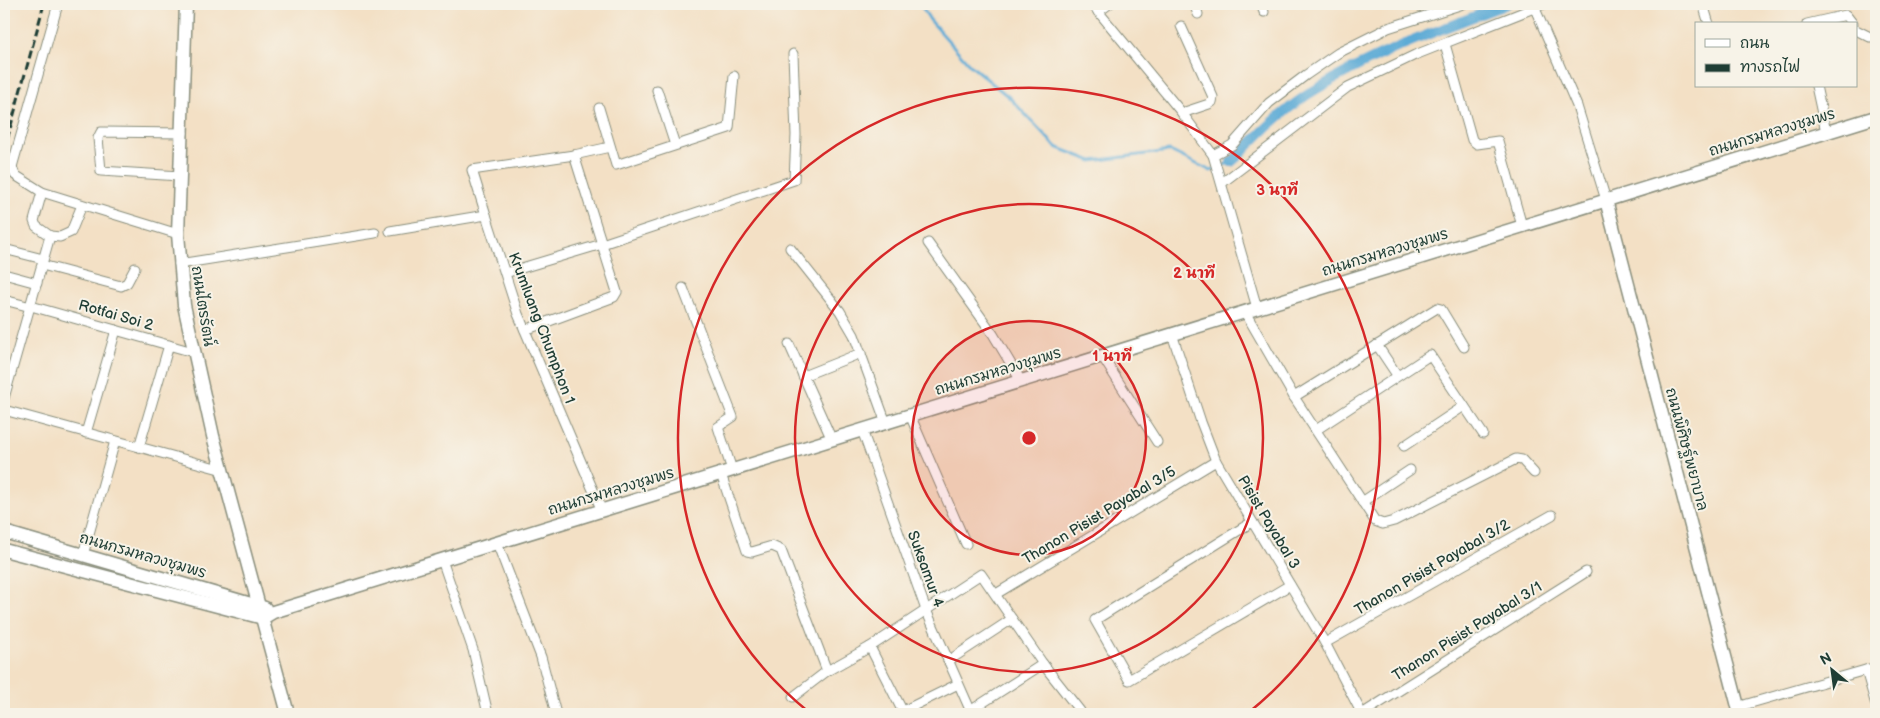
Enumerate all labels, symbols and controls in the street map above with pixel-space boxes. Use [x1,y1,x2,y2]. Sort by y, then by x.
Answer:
legend [1695,22,1858,88]
text: ถนน [1740,34,1769,53]
text: ทางรถไฟ [1740,57,1800,77]
street label: ถนนกรมหลวงชุมพร [1707,104,1838,162]
text: 3 นาที [1256,180,1298,200]
street label: ถนนกรมหลวงชุมพร [1320,224,1451,282]
street label: Krumluang Chumphon 1 [504,250,579,407]
text: 2 นาที [1173,263,1215,283]
street label: ถนนไตรรัตน์ [187,264,219,348]
street label: Rotfai Soi 2 [76,296,156,335]
street label: ถนนกรมหลวงชุมพร [933,343,1064,401]
text: 1 นาที [1092,346,1132,366]
street label: ถนนพิศิษฐ์พยาบาล [1661,385,1713,513]
centre of rings [1020,429,1038,447]
street label: Thanon Pisist Payabal 3/5 [1019,462,1180,569]
street label: ถนนกรมหลวงชุมพร [546,463,677,521]
street label: Pisist Payabal 3 [1233,472,1304,572]
street label: Thanon Pisist Payabal 3/2 [1351,515,1513,620]
street label: ถนนกรมหลวงชุมพร [77,528,209,584]
street label: Suksamur 4 [903,528,948,610]
street label: Thanon Pisist Payabal 3/1 [1389,577,1546,685]
north arrow [1808,646,1858,696]
text: N [1817,649,1835,669]

